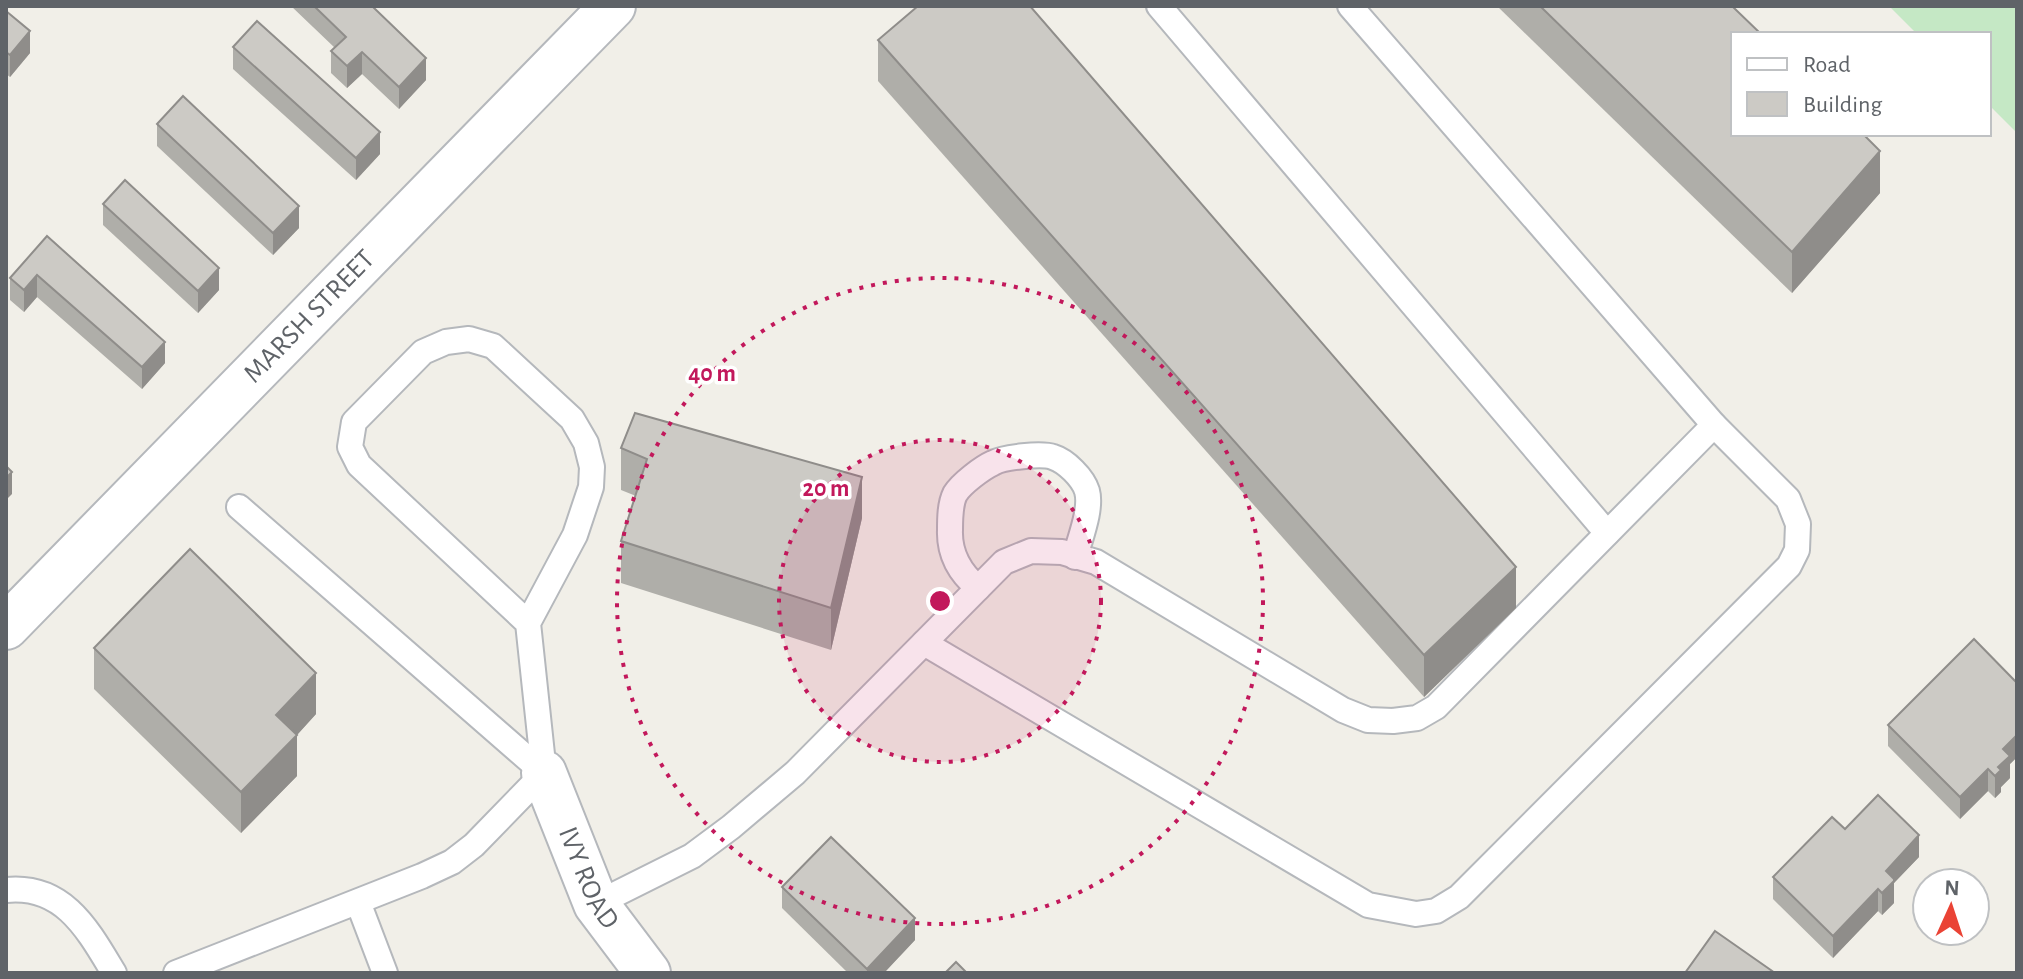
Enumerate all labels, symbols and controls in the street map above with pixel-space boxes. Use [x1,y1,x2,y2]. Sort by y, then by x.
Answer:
legend [1731,32,1991,136]
text: Road [1803,53,1851,77]
text: Building [1803,93,1882,117]
street label: MARSH STREET [239,245,380,389]
text: 40 m [688,362,736,386]
text: 20 m [803,477,849,501]
centre of rings [926,587,954,615]
street label: IVY ROAD [553,823,624,935]
north arrow [1911,867,1991,947]
text: N [1944,877,1960,899]

